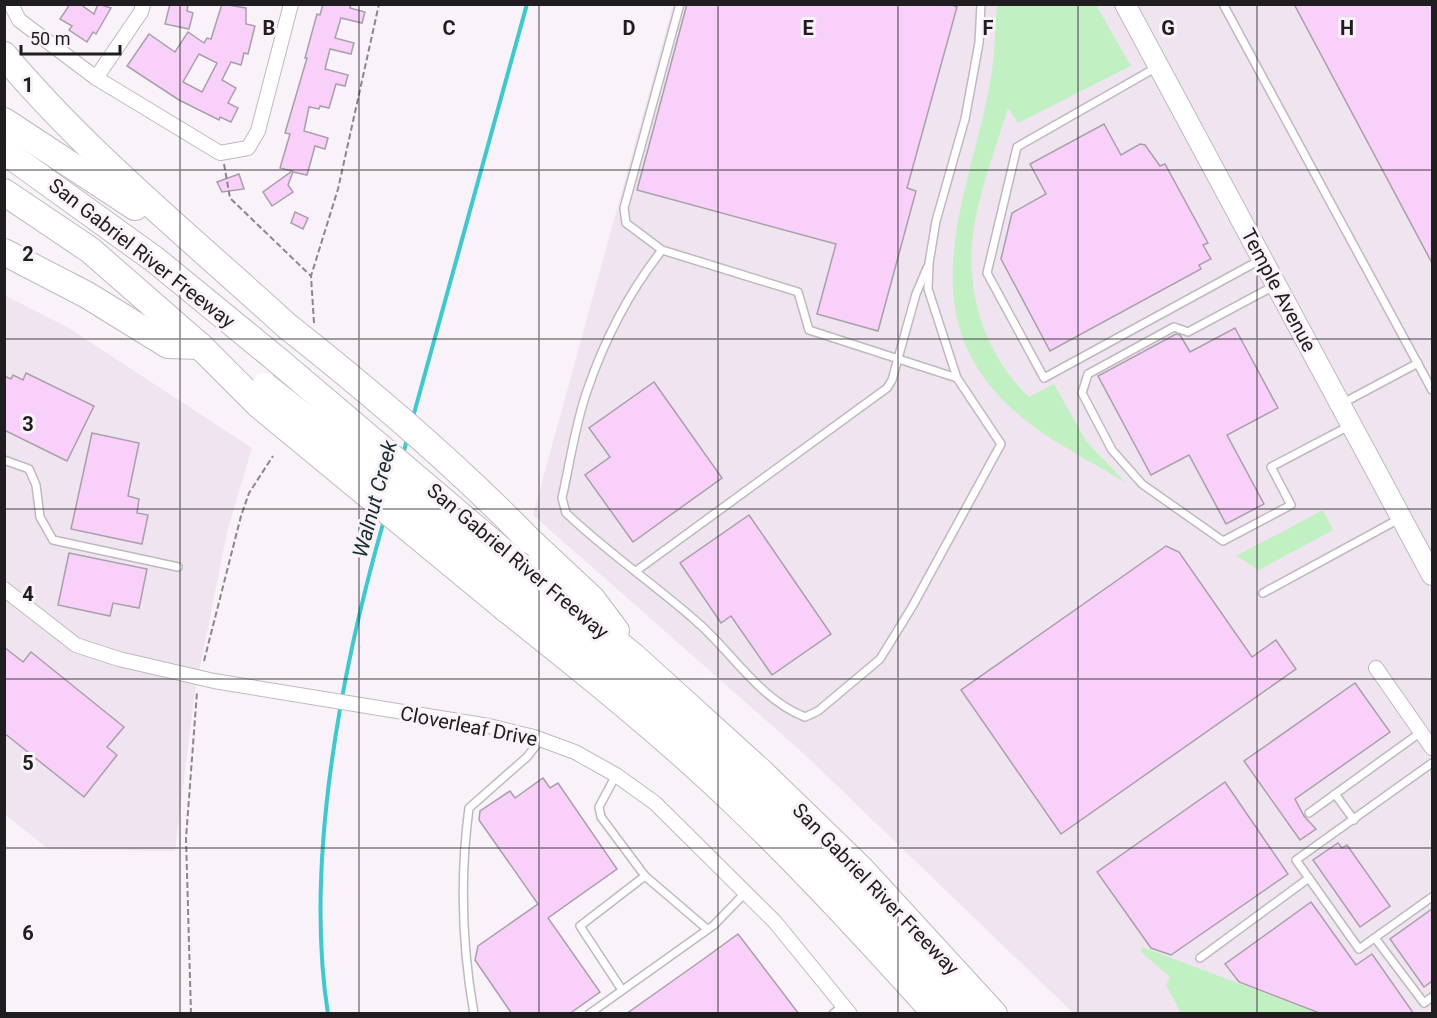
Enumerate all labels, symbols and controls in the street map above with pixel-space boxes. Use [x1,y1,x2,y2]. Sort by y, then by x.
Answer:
text: B [263,16,275,40]
text: C [442,16,456,40]
text: D [623,16,636,40]
text: E [802,16,814,40]
text: F [983,16,994,40]
text: G [1161,16,1175,40]
text: H [1340,16,1354,40]
scale bar [21,18,120,56]
text: 50 m [30,28,70,49]
text: 1 [22,73,34,97]
street label: San Gabriel River Freeway [44,173,240,333]
street label: Temple Avenue [1236,224,1322,356]
text: 2 [22,242,34,266]
text: 3 [22,412,34,436]
water label: Walnut Creek [348,437,402,560]
street label: San Gabriel River Freeway [422,478,614,644]
text: 4 [22,582,34,606]
street label: Cloverleaf Drive [398,701,540,751]
text: 5 [22,751,34,775]
street label: San Gabriel River Freeway [788,798,965,980]
text: 6 [22,921,34,945]

